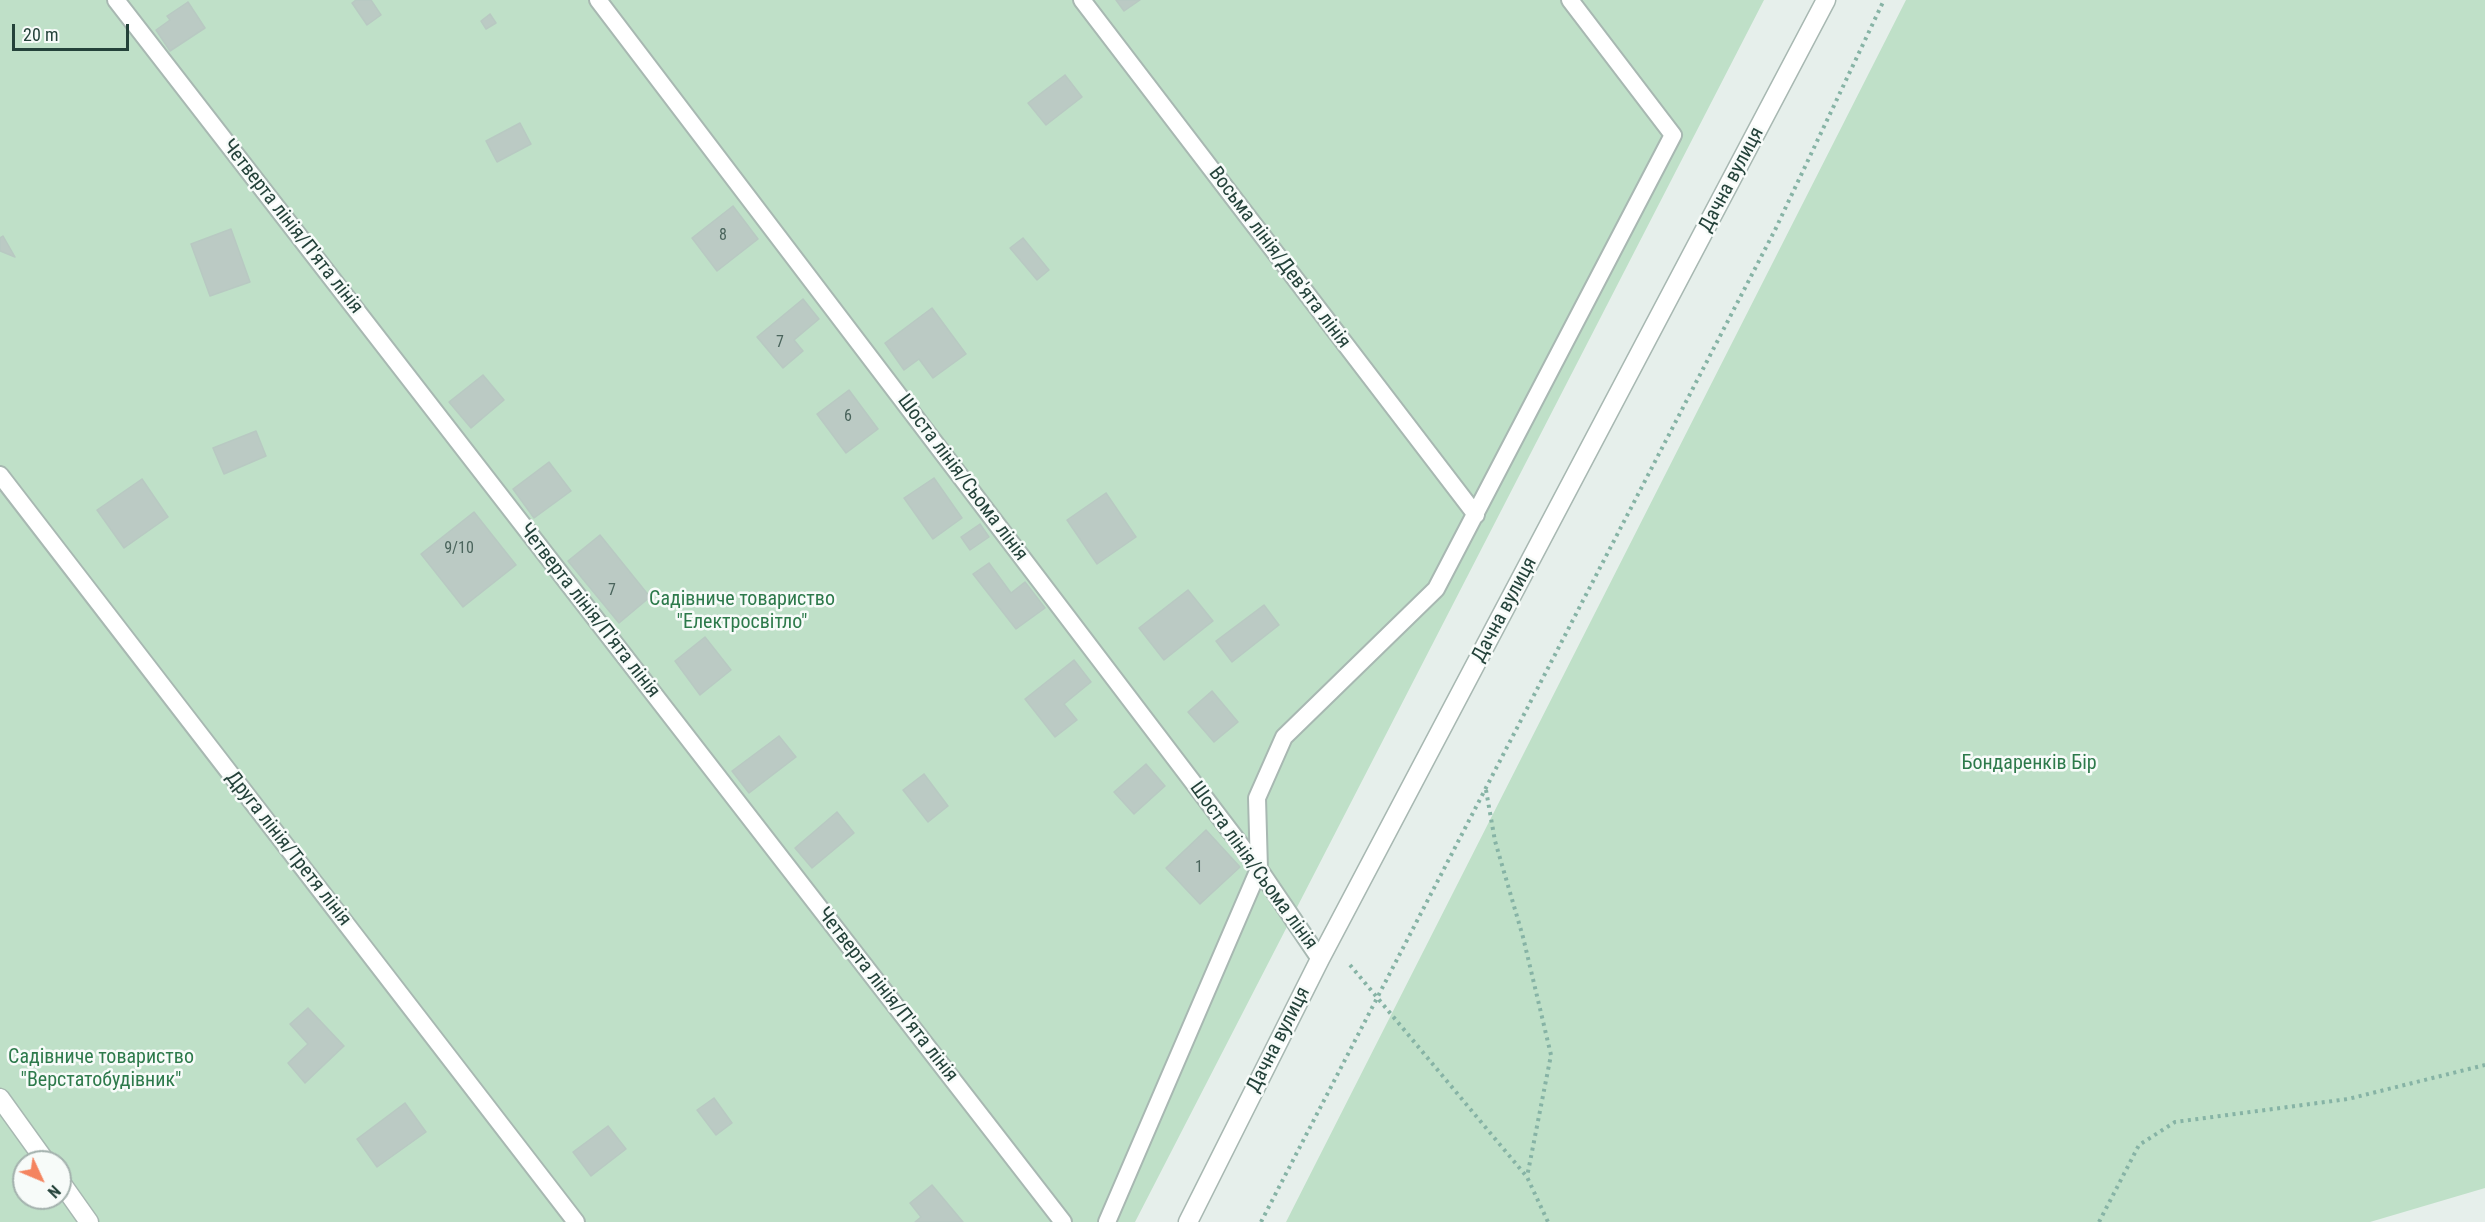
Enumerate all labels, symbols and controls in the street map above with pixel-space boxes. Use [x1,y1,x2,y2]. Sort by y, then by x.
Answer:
scale bar [15,12,132,50]
text: 20 m [23,24,58,45]
street label: Дачна вулиця [1694,123,1770,237]
street label: Четверта лінія/П'ята лінія [216,135,368,319]
street label: Восьма лінія/Дев'ята лінія [1203,163,1355,353]
house number: 8 [719,226,727,246]
house number: 7 [776,333,784,353]
street label: Шоста лінія/Сьома лінія [892,390,1032,566]
house number: 6 [844,407,852,427]
street label: Четверта лінія/П'ята лінія [513,519,665,703]
house number: 9/10 [444,539,474,559]
street label: Дачна вулиця [1467,553,1543,667]
house number: 7 [608,581,616,601]
park label: Садівниче товариство "Електросвітло" [649,588,835,635]
park label: Бондаренків Бір [1961,752,2097,776]
street label: Друга лінія/Третя лінія [220,767,356,931]
street label: Шоста лінія/Сьома лінія [1184,777,1322,955]
house number: 1 [1195,858,1203,878]
street label: Четверта лінія/П'ята лінія [811,903,963,1087]
street label: Дачна вулиця [1242,983,1316,1097]
park label: Садівниче товариство "Верстатобудівник" [8,1046,194,1093]
north arrow [12,1150,72,1210]
text: N [44,1181,64,1202]

